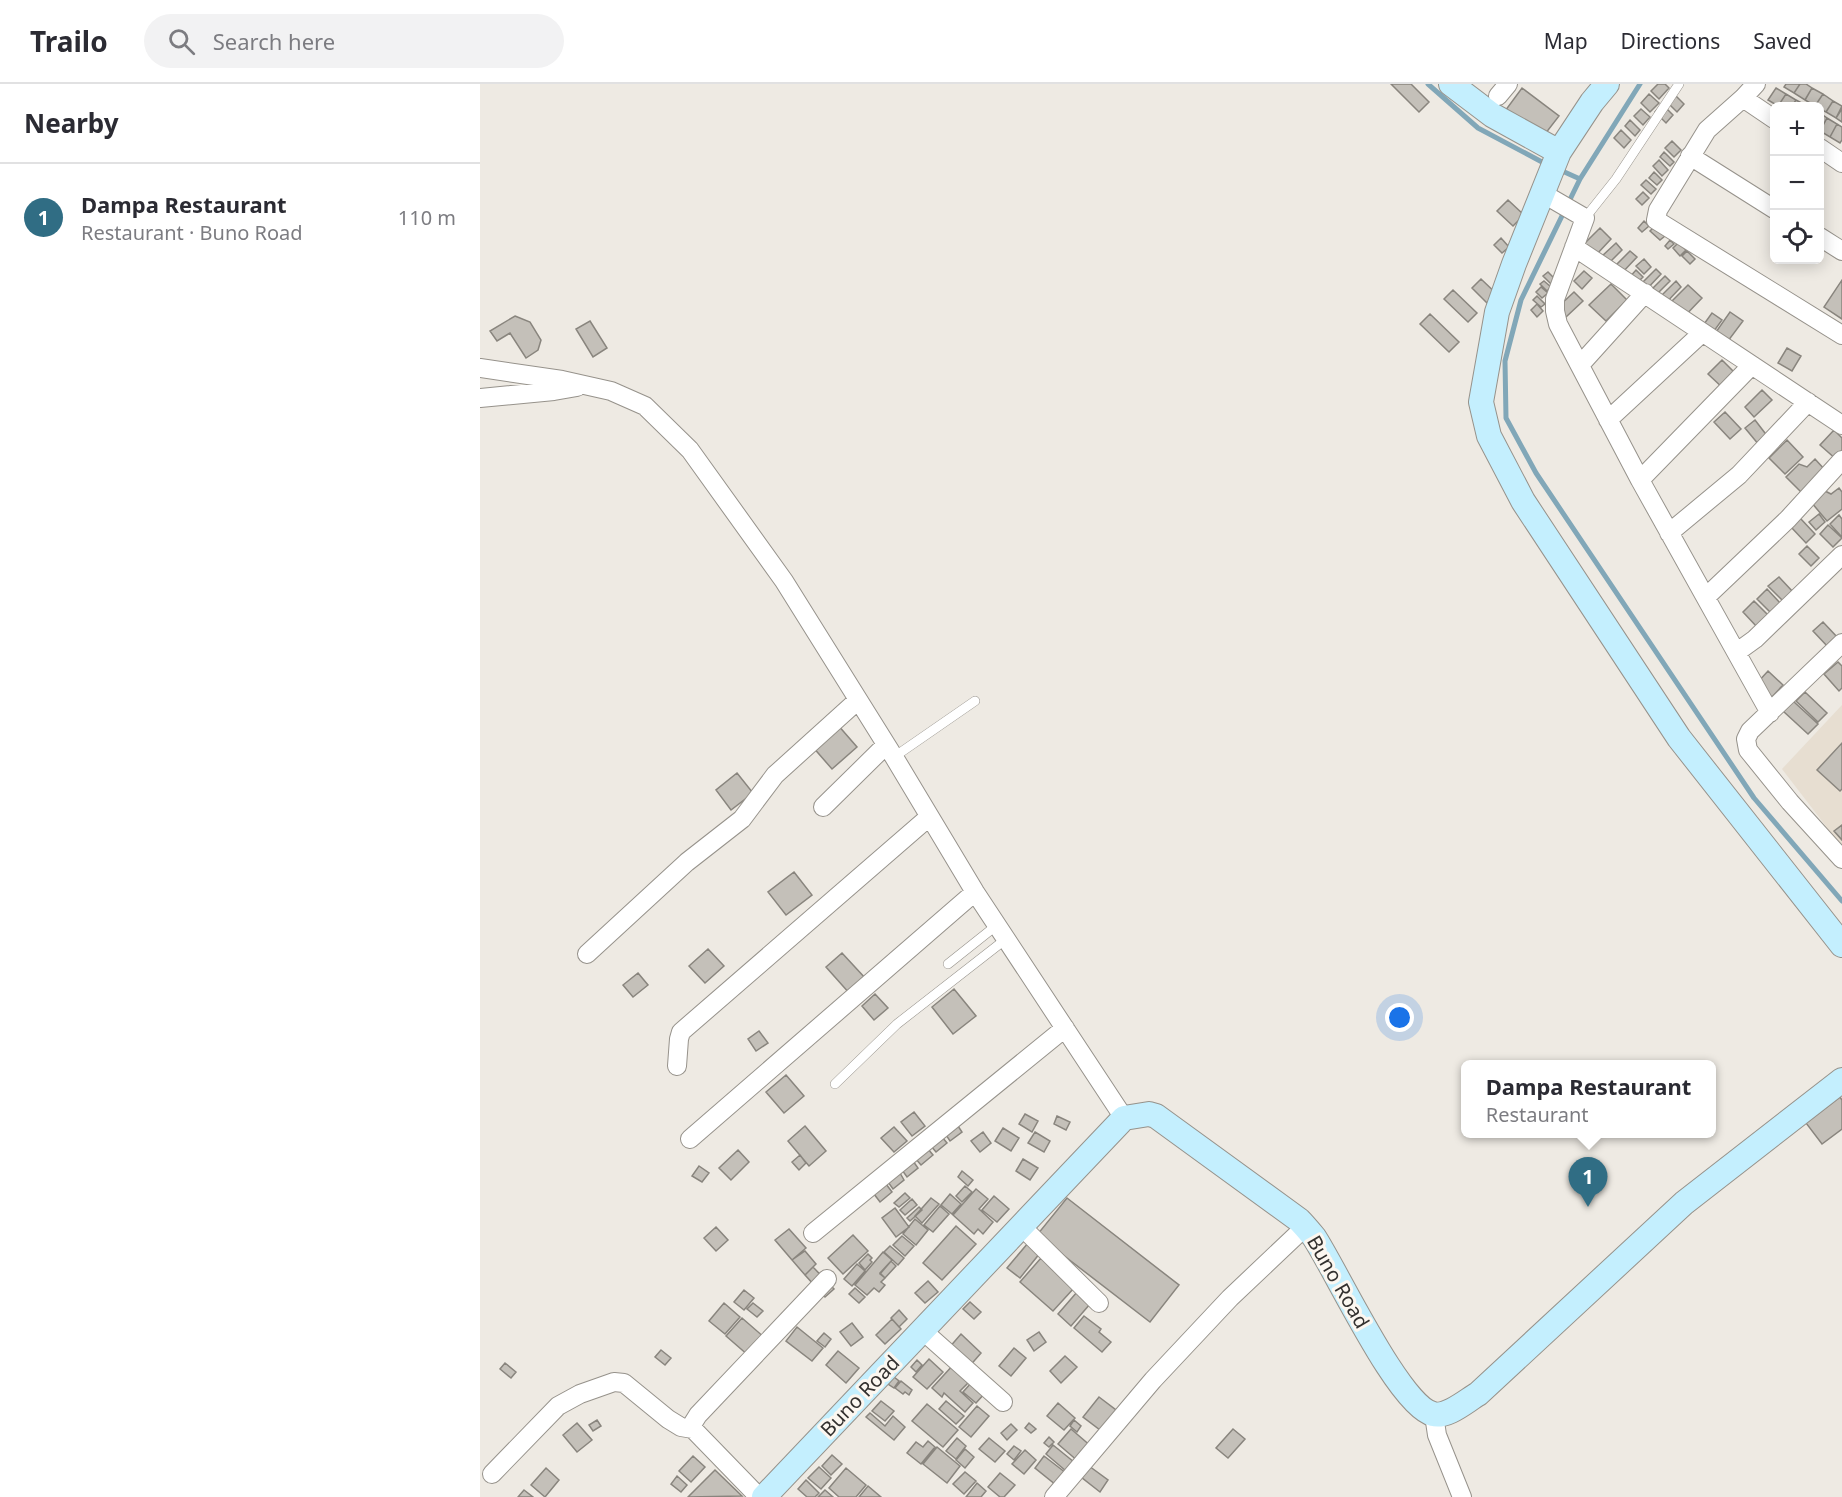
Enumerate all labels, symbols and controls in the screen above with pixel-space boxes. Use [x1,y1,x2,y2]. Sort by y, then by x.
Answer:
search box [144,14,564,68]
text: Trailo [30,22,108,60]
icon: search [165,25,198,58]
text: Search here [213,26,335,56]
text: Map [1544,27,1588,55]
text: Directions [1621,27,1720,55]
text: Saved [1753,27,1812,55]
map controls [1770,102,1824,264]
button: + [1770,102,1824,156]
text: Nearby [24,105,119,141]
button: − [1770,156,1824,210]
text: Dampa Restaurant [81,189,287,219]
text: 1 [38,204,49,231]
text: 110 m [398,204,456,231]
button: locate [1770,210,1824,264]
text: Restaurant · Buno Road [81,219,303,246]
your location [1385,1003,1414,1032]
popup [1461,1060,1716,1138]
text: Dampa Restaurant [1486,1071,1691,1101]
text: Restaurant [1486,1101,1588,1128]
pin: 1 [1568,1158,1608,1207]
street label: Buno Road [1301,1230,1376,1333]
street label: Buno Road [814,1349,905,1442]

